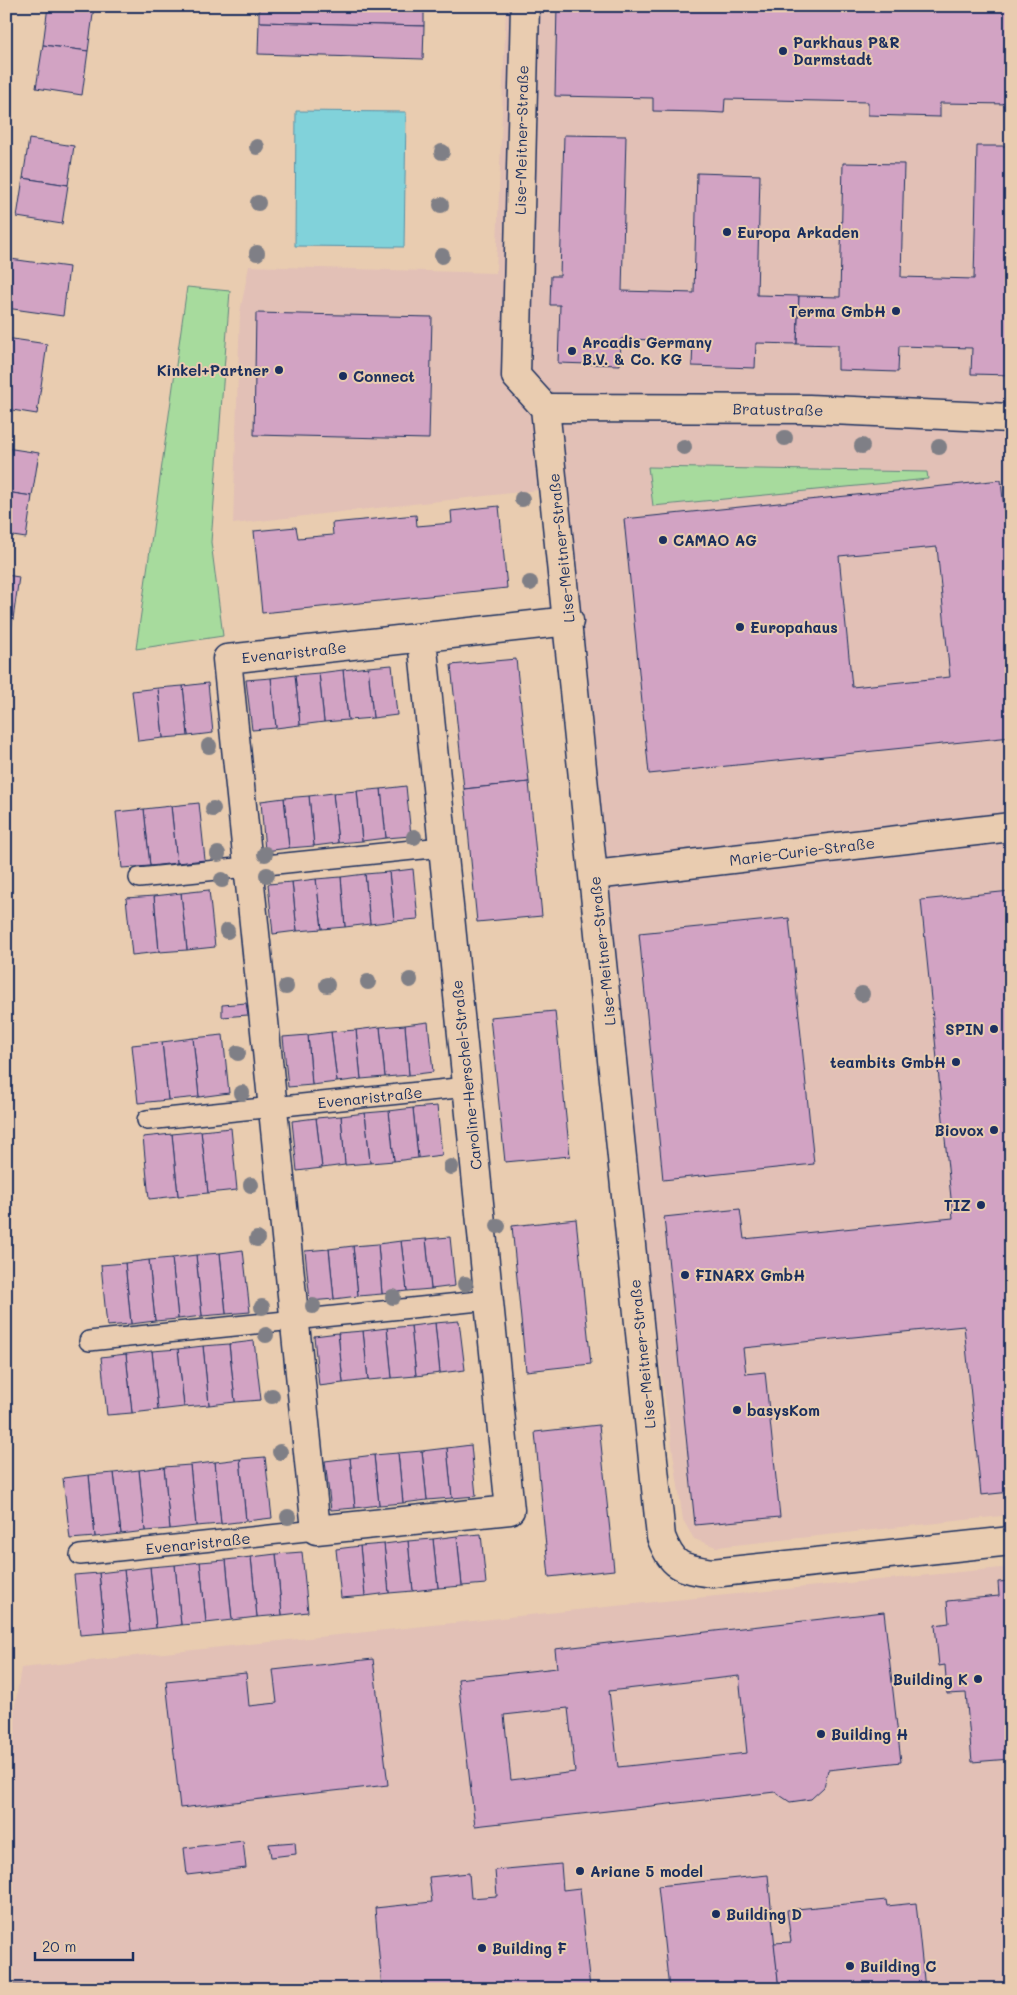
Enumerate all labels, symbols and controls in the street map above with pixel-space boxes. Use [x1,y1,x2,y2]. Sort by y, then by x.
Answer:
place label: Parkhaus P&R Darmstadt [793,32,900,69]
marker: Parkhaus P&R Darmstadt [777,45,789,57]
street label: Lise-Meitner-Straße [510,65,532,215]
place label: Europa Arkaden [737,222,859,242]
marker: Europa Arkaden [721,226,733,238]
place label: Terma GmbH [789,301,886,321]
marker: Terma GmbH [890,305,902,317]
place label: Arcadis Germany B.V. & Co. KG [582,332,712,369]
marker: Arcadis Germany B.V. & Co. KG [566,345,578,357]
place label: Kinkel+Partner [157,360,269,380]
marker: Kinkel+Partner [273,364,285,376]
place label: Connect [353,366,415,386]
marker: Connect [337,370,349,382]
street label: Bratustraße [733,398,823,420]
street label: Lise-Meitner-Straße [543,472,579,624]
place label: CAMAO AG [673,530,757,550]
marker: CAMAO AG [657,534,669,546]
place label: Europahaus [750,617,838,637]
marker: Europahaus [734,621,746,633]
street label: Evenaristraße [241,637,347,667]
street label: Marie-Curie-Straße [728,832,876,870]
street label: Lise-Meitner-Straße [584,875,620,1027]
street label: Caroline-Herschel-Straße [446,979,486,1171]
place label: SPIN [945,1019,984,1039]
marker: SPIN [988,1023,1000,1035]
place label: teambits GmbH [830,1052,946,1072]
marker: teambits GmbH [950,1056,962,1068]
street label: Evenaristraße [317,1082,423,1112]
place label: Biovox [935,1120,984,1140]
marker: Biovox [988,1124,1000,1136]
place label: TIZ [944,1195,971,1215]
marker: TIZ [975,1199,987,1211]
place label: FINARX GmbH [695,1265,805,1285]
marker: FINARX GmbH [679,1269,691,1281]
street label: Lise-Meitner-Straße [624,1278,660,1430]
place label: basysKom [747,1400,820,1420]
marker: basysKom [731,1404,743,1416]
street label: Evenaristraße [145,1528,251,1558]
place label: Building K [893,1669,968,1689]
marker: Building K [972,1673,984,1685]
place label: Building H [831,1724,908,1744]
marker: Building H [815,1728,827,1740]
place label: Ariane 5 model [590,1861,703,1881]
marker: Ariane 5 model [574,1865,586,1877]
place label: Building D [726,1904,802,1924]
marker: Building D [710,1908,722,1920]
scale bar [35,1930,132,1962]
text: 20 m [42,1936,76,1956]
place label: Building F [492,1938,567,1958]
marker: Building F [476,1942,488,1954]
place label: Building C [860,1956,936,1976]
marker: Building C [844,1960,856,1972]

